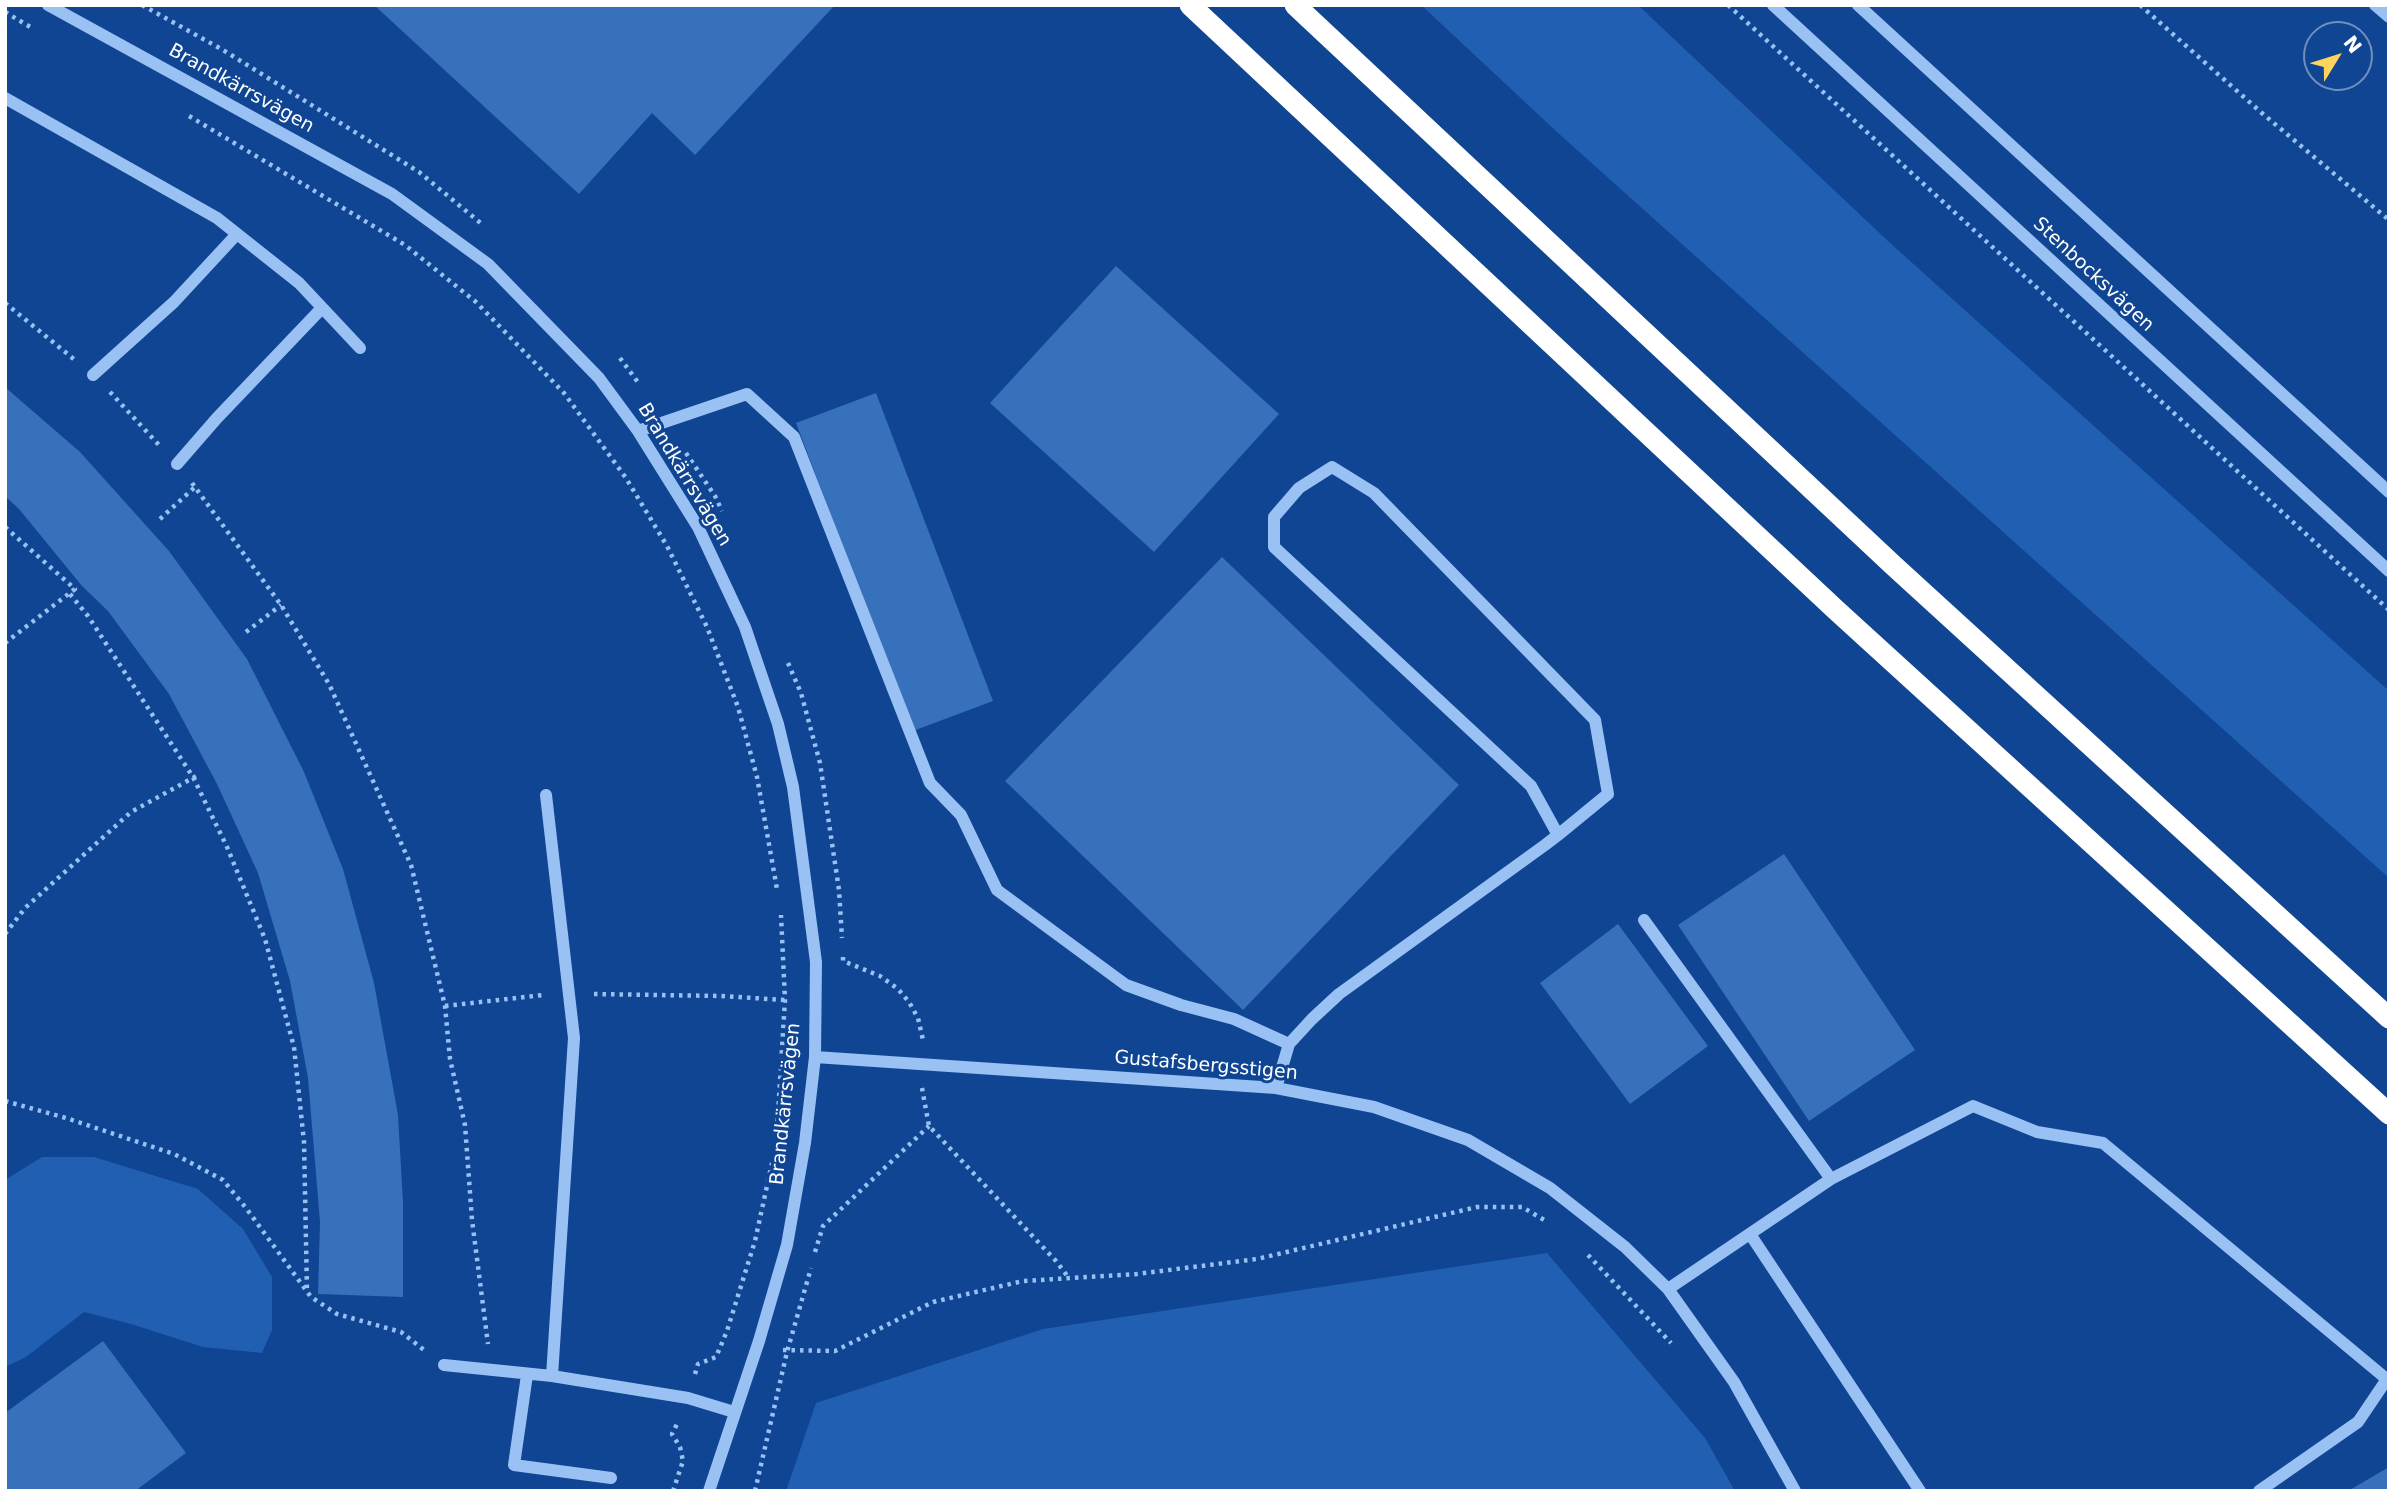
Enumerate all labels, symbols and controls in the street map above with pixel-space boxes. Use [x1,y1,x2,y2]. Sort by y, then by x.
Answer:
north arrow [2303,21,2373,91]
text: N [2339,31,2367,57]
street label: Brandkärrsvägen [164,40,318,138]
street label: Stenbocksvägen [2028,213,2158,337]
street label: Brandkärrsvägen [632,399,736,551]
street label: Brandkärrsvägen [766,1022,806,1186]
street label: Gustafsbergsstigen [1113,1047,1299,1085]

